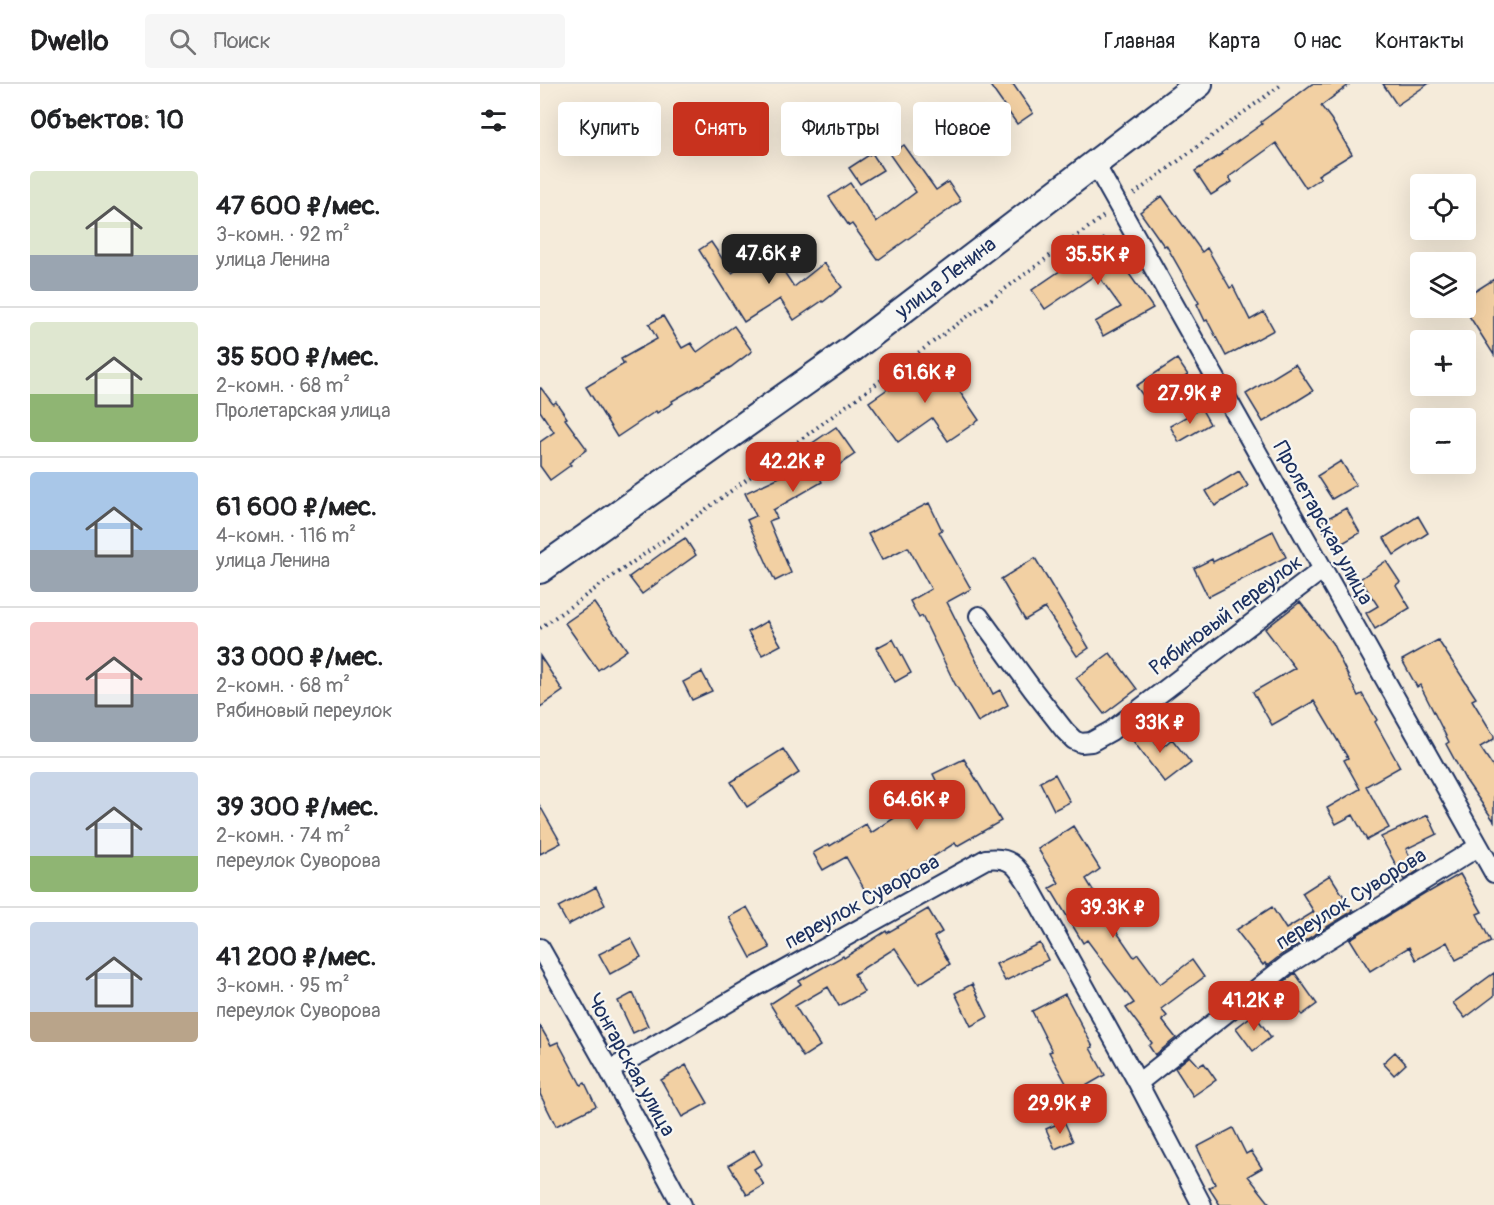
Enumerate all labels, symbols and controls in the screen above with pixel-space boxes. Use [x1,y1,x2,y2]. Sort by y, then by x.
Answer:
search box [145,14,565,68]
text: Dwello [30,24,109,59]
icon: search [166,25,199,58]
text: Поиск [214,27,271,55]
text: Главная [1104,28,1175,55]
text: Карта [1208,28,1260,55]
text: О нас [1293,28,1342,55]
text: Контакты [1375,28,1464,55]
chip: Купить [558,102,661,156]
chip: Снять [673,102,769,156]
chip: Фильтры [781,102,901,156]
chip: Новое [913,102,1011,156]
text: Объектов: 10 [30,104,184,136]
icon: filters [477,104,510,137]
map controls [1410,174,1476,474]
button: locate [1410,174,1476,240]
text: 47 600 ₽/мес. [216,190,381,222]
icon: home [78,195,150,267]
text: 3-комн. · 92 m² [216,222,350,247]
street label: улица Ленина [889,230,1001,325]
pin: 47.6K ₽ [714,234,824,285]
pin: 35.5K ₽ [1043,235,1153,286]
text: 47.6K ₽ [736,241,802,266]
text: 35.5K ₽ [1065,242,1131,267]
text: улица Ленина [216,247,330,272]
button: layers [1410,252,1476,318]
button: + [1410,330,1476,396]
text: 35 500 ₽/мес. [216,341,379,373]
icon: home [78,346,150,418]
pin: 61.6K ₽ [870,353,980,404]
text: 61.6K ₽ [893,360,957,385]
text: 2-комн. · 68 m² [216,373,350,398]
pin: 27.9K ₽ [1135,374,1245,425]
text: 27.9K ₽ [1158,381,1222,406]
text: Пролетарская улица [216,398,391,423]
button: − [1410,408,1476,474]
street label: Пролетарская улица [1267,436,1379,610]
pin: 42.2K ₽ [738,442,848,493]
text: 42.2K ₽ [760,449,826,474]
text: 61 600 ₽/мес. [216,491,377,523]
icon: home [78,496,150,568]
text: 4-комн. · 116 m² [216,523,356,548]
text: улица Ленина [216,548,330,573]
street label: Рябиновый переулок [1144,548,1308,682]
text: 33 000 ₽/мес. [216,641,383,673]
icon: home [78,646,150,718]
text: 2-комн. · 68 m² [216,673,350,698]
text: Рябиновый переулок [216,698,393,723]
pin: 33K ₽ [1118,703,1202,754]
text: 33K ₽ [1135,710,1185,735]
pin: 64.6K ₽ [862,780,972,831]
text: 64.6K ₽ [883,787,951,812]
text: 39 300 ₽/мес. [216,791,379,823]
icon: home [78,796,150,868]
text: 2-комн. · 74 m² [216,823,351,848]
street label: переулок Суворова [1271,842,1431,956]
text: переулок Суворова [216,848,381,873]
street label: переулок Суворова [780,848,944,956]
pin: 39.3K ₽ [1058,888,1168,939]
text: 39.3K ₽ [1080,895,1146,920]
text: 41 200 ₽/мес. [216,941,376,973]
icon: home [78,946,150,1018]
text: 3-комн. · 95 m² [216,973,350,998]
pin: 41.2K ₽ [1199,981,1309,1032]
text: 41.2K ₽ [1222,988,1286,1013]
street label: Чонгарская улица [581,989,681,1141]
text: переулок Суворова [216,998,381,1023]
pin: 29.9K ₽ [1005,1084,1115,1135]
text: 29.9K ₽ [1028,1091,1092,1116]

